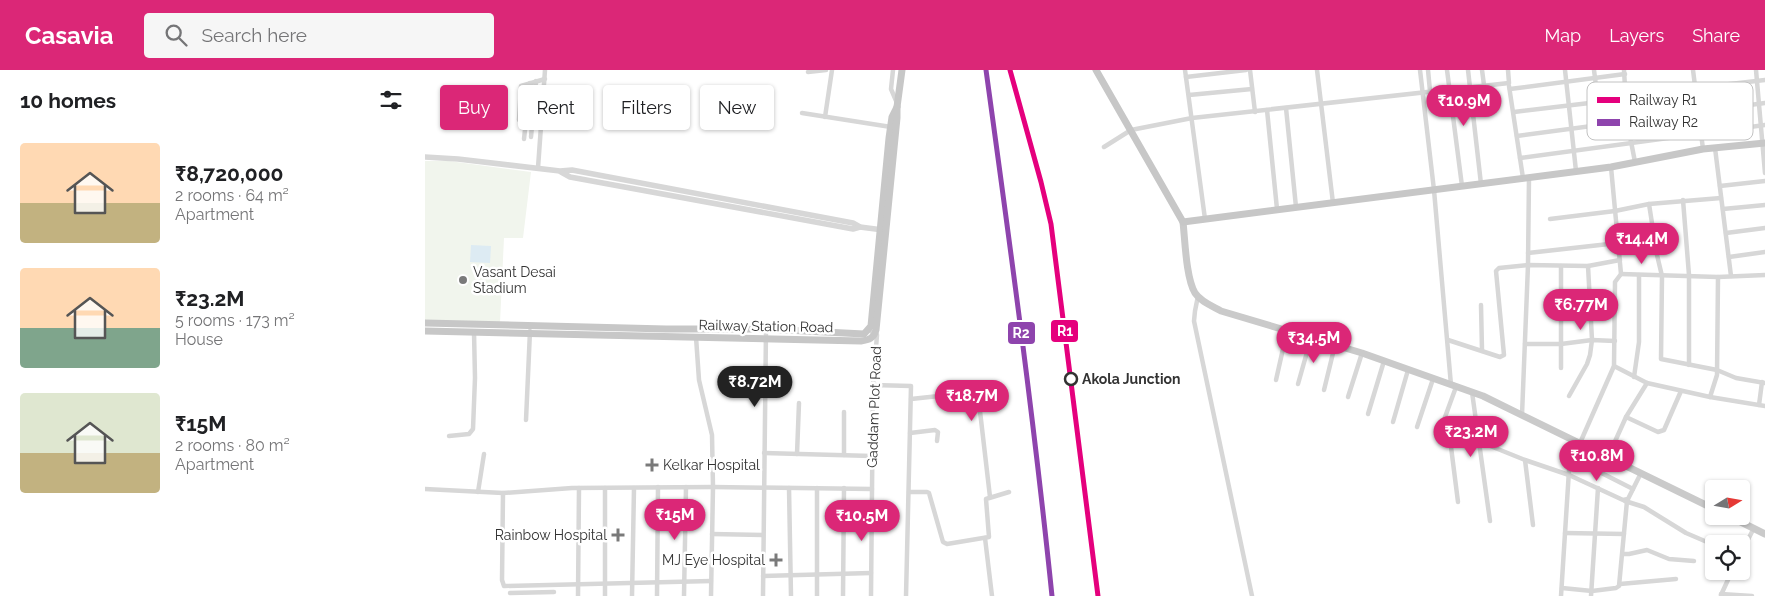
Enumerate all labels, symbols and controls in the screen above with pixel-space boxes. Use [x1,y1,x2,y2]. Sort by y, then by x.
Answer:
search box [144,13,494,58]
text: Casavia [25,21,114,50]
icon: search [162,21,190,49]
text: Search here [202,24,307,46]
text: Map [1545,25,1581,46]
text: Layers [1609,25,1664,46]
text: Share [1692,25,1740,46]
legend [1587,82,1753,140]
chip: Buy [440,85,508,130]
chip: Rent [518,85,593,130]
chip: Filters [603,85,690,130]
chip: New [700,85,774,130]
pin: ₹10.9M [1423,85,1505,127]
icon: filters [377,86,405,114]
text: 10 homes [20,88,116,113]
text: ₹10.9M [1437,91,1491,110]
text: Railway R1 [1629,92,1697,108]
text: Railway R2 [1629,114,1698,130]
text: ₹8,720,000 [175,161,283,186]
icon: home [60,163,120,223]
text: 2 rooms · 64 m² [175,186,289,205]
text: Apartment [175,205,254,224]
pin: ₹14.4M [1601,222,1683,265]
text: ₹14.4M [1616,229,1668,248]
place label: Vasant Desai Stadium [473,264,556,296]
marker: Vasant Desai Stadium [457,274,469,286]
text: ₹23.2M [175,286,245,311]
icon: home [60,288,120,348]
pin: ₹6.77M [1540,288,1622,331]
text: ₹6.77M [1554,295,1608,314]
text: 5 rooms · 173 m² [175,311,295,330]
street label: Railway Station Road [699,317,833,335]
line badge: R1 [1050,319,1079,343]
line badge: R2 [1007,321,1036,345]
pin: ₹34.5M [1273,322,1355,364]
text: R1 [1057,323,1073,339]
text: R2 [1012,325,1030,341]
text: ₹34.5M [1288,328,1340,347]
text: House [175,330,223,349]
street label: Gaddam Plot Road [864,346,884,468]
pin: ₹8.72M [714,366,796,408]
place label: Akola Junction [1082,371,1180,387]
text: ₹8.72M [728,372,782,391]
marker: Akola Junction [1064,372,1078,386]
pin: ₹18.7M [931,380,1013,422]
text: ₹18.7M [946,386,998,405]
text: ₹15M [175,411,226,436]
icon: home [60,413,120,473]
pin: ₹23.2M [1430,416,1512,458]
text: ₹23.2M [1445,422,1497,441]
text: 2 rooms · 80 m² [175,436,290,455]
pin: ₹10.8M [1556,440,1638,482]
text: ₹10.8M [1570,446,1624,465]
text: Apartment [175,455,254,474]
place label: Kelkar Hospital [663,457,760,473]
marker: Kelkar Hospital [645,458,659,472]
north arrow [1705,480,1750,525]
map controls [1705,480,1750,580]
pin: ₹15M [645,498,705,541]
pin: ₹10.5M [821,500,903,542]
text: ₹15M [655,505,695,524]
text: ₹10.5M [836,506,888,525]
place label: Rainbow Hospital [495,527,607,543]
marker: Rainbow Hospital [611,528,625,542]
button: locate [1705,535,1750,580]
place label: MJ Eye Hospital [662,552,765,568]
marker: MJ Eye Hospital [769,553,783,567]

